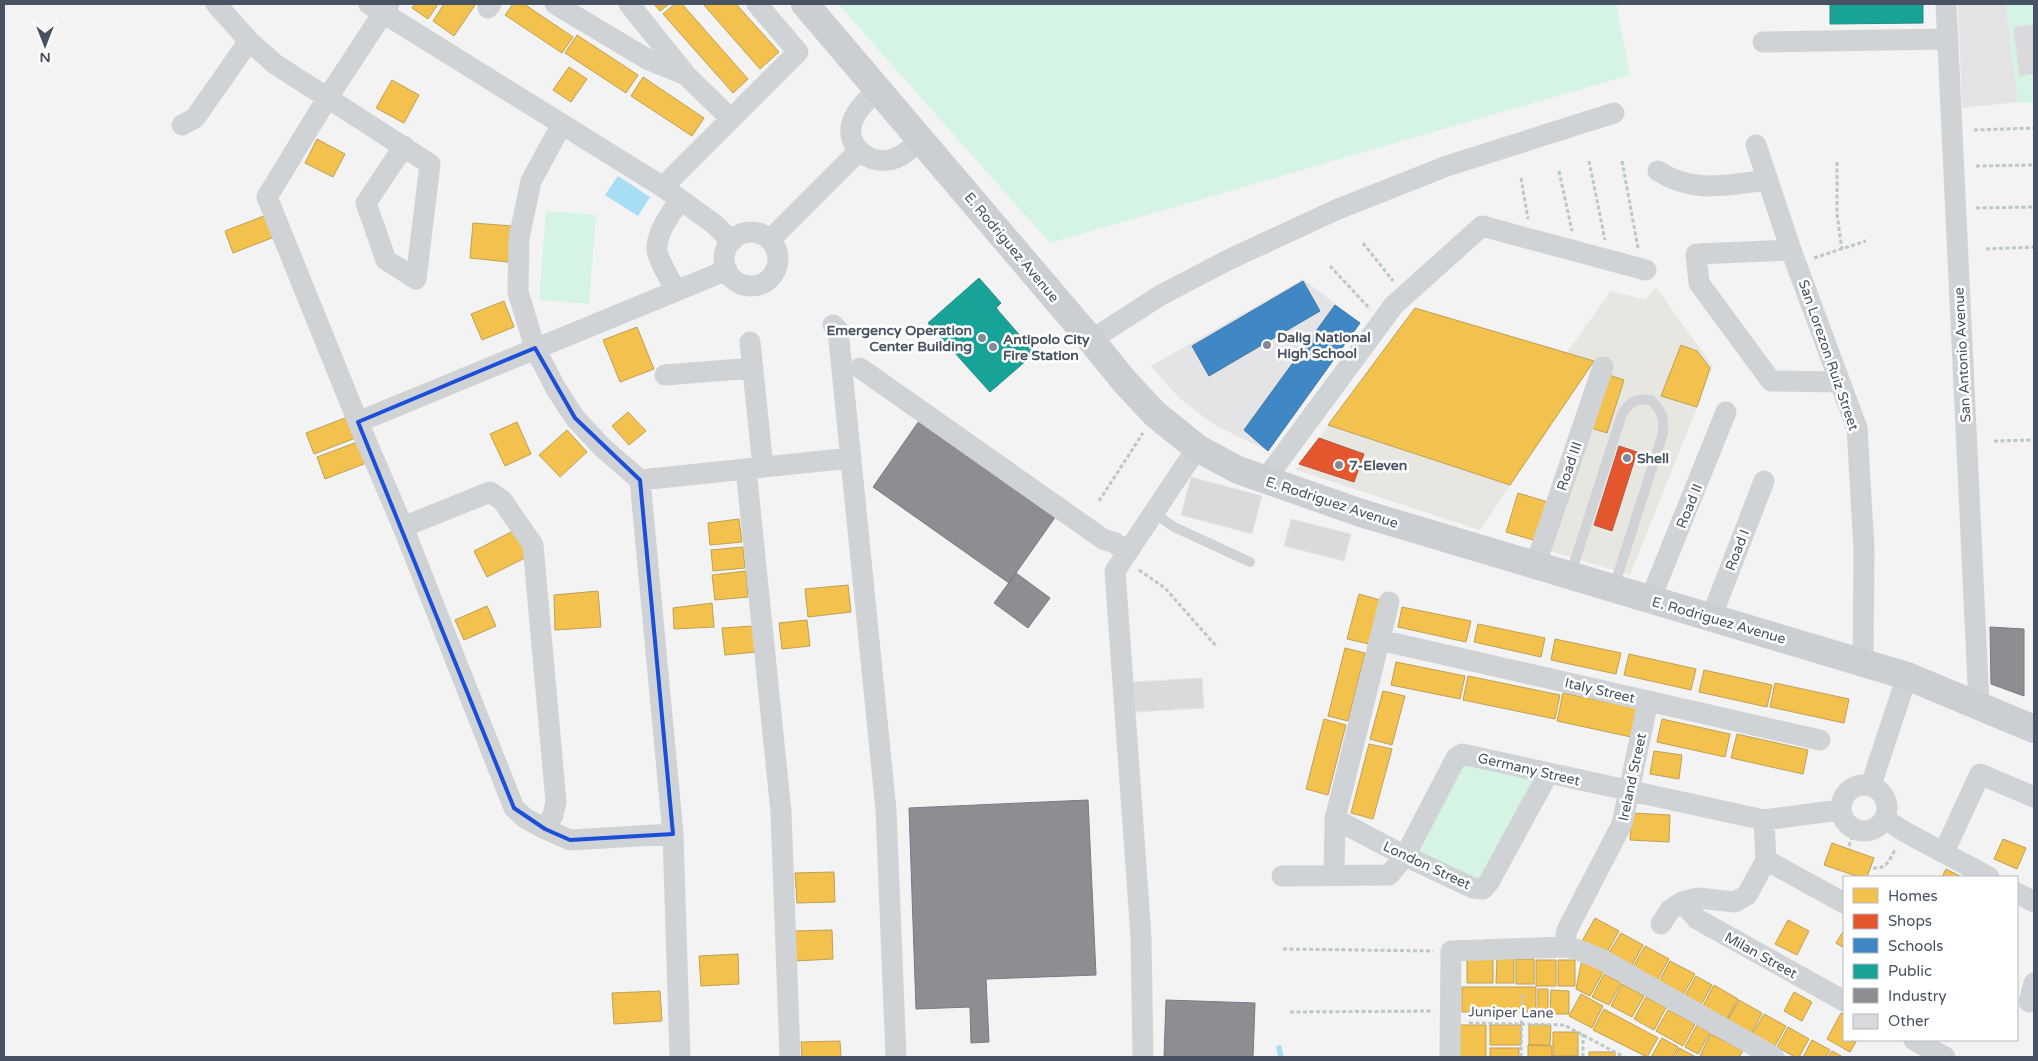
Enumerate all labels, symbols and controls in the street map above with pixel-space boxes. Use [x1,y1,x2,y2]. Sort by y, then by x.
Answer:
north arrow [20,20,70,70]
text: N [39,49,51,66]
street label: E. Rodriguez Avenue [961,189,1063,306]
street label: San Lorezon Ruiz Street [1795,277,1863,434]
street label: San Antonio Avenue [1950,287,1975,423]
place label: Emergency Operation Center Building [826,322,972,355]
place label: Dalig National High School [1277,329,1371,362]
place label: Antipolo City Fire Station [1003,331,1090,364]
marker: Emergency Operation Center Building [976,332,988,344]
marker: Dalig National High School [1261,339,1273,351]
marker: Antipolo City Fire Station [987,341,999,353]
street label: Road III [1553,439,1586,493]
place label: Shell [1637,450,1669,467]
marker: Shell [1621,452,1633,464]
place label: 7-Eleven [1349,457,1407,474]
marker: 7-Eleven [1333,459,1345,471]
street label: E. Rodriguez Avenue [1263,473,1400,532]
street label: Road II [1673,481,1706,531]
street label: Road I [1722,527,1753,573]
street label: E. Rodriguez Avenue [1650,593,1788,648]
street label: Italy Street [1563,674,1637,707]
street label: Ireland Street [1615,731,1650,823]
street label: Germany Street [1476,749,1582,790]
street label: London Street [1380,838,1474,893]
legend [1843,876,2018,1041]
text: Homes [1888,887,1938,905]
text: Shops [1888,912,1932,930]
street label: Milan Street [1721,929,1801,983]
text: Schools [1888,937,1944,955]
text: Public [1888,962,1932,980]
text: Industry [1888,987,1947,1005]
street label: Juniper Lane [1468,1003,1554,1022]
text: Other [1888,1012,1930,1030]

